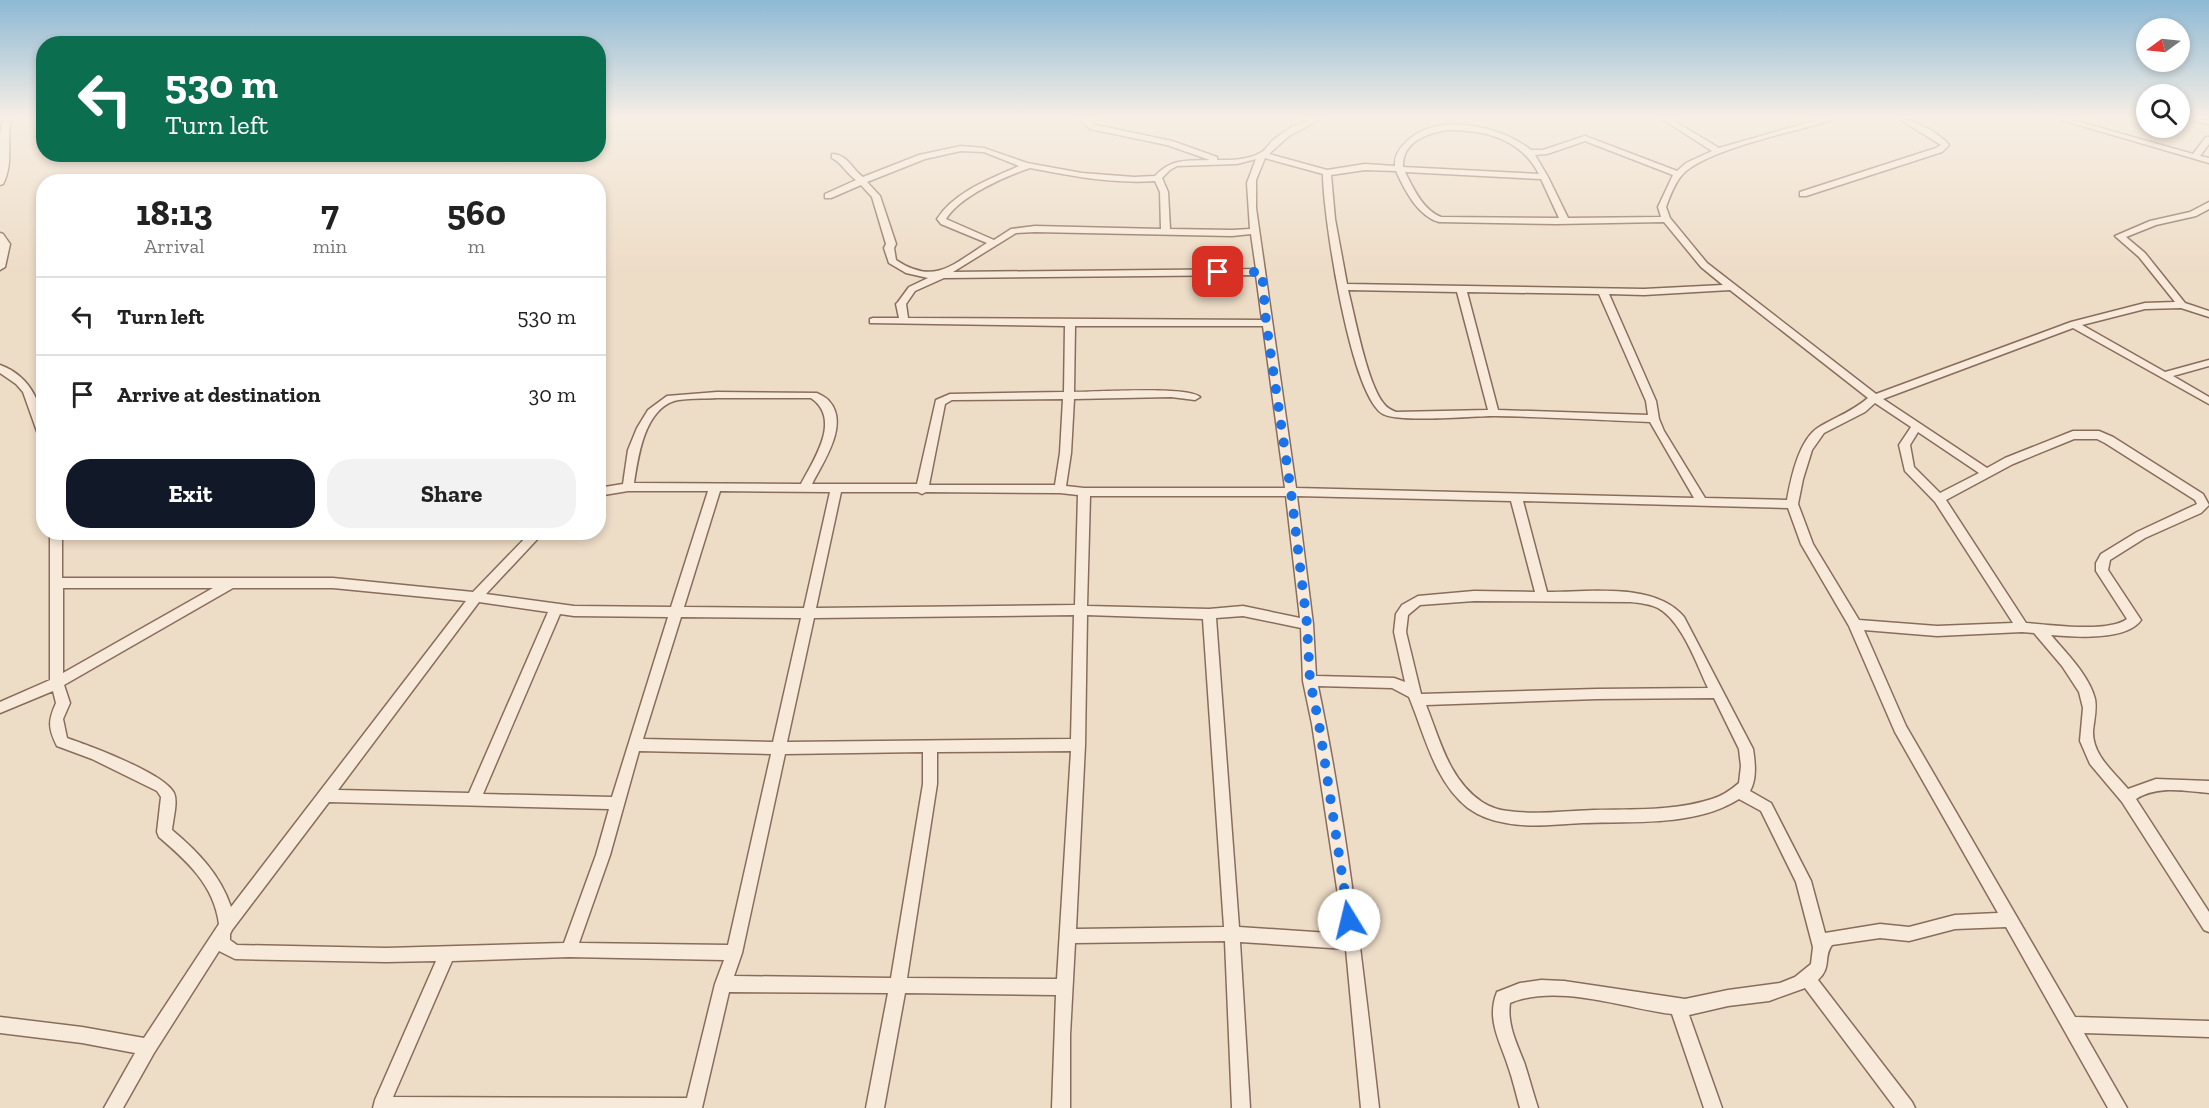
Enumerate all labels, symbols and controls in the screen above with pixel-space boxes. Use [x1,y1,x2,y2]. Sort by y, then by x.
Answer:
north arrow [2136,18,2190,72]
map controls [2136,18,2190,138]
text: 530 m [165,58,278,109]
icon: left [66,60,144,138]
button: search [2136,84,2190,138]
text: Turn left [165,109,268,141]
text: 18:13 [136,191,213,234]
text: 7 [321,191,339,234]
text: 560 [447,191,506,234]
text: Arrival [144,234,204,258]
text: min [313,234,347,258]
text: m [468,234,485,258]
pin [1192,246,1243,297]
icon: arrive [1201,255,1234,288]
icon: left [66,300,99,333]
text: Turn left [117,303,204,330]
text: 530 m [517,303,576,330]
icon: arrive [66,378,99,411]
text: Arrive at destination [117,381,320,408]
text: 30 m [529,381,576,408]
button: Exit [66,459,315,528]
button: Share [327,459,576,528]
position arrow [1317,888,1381,952]

